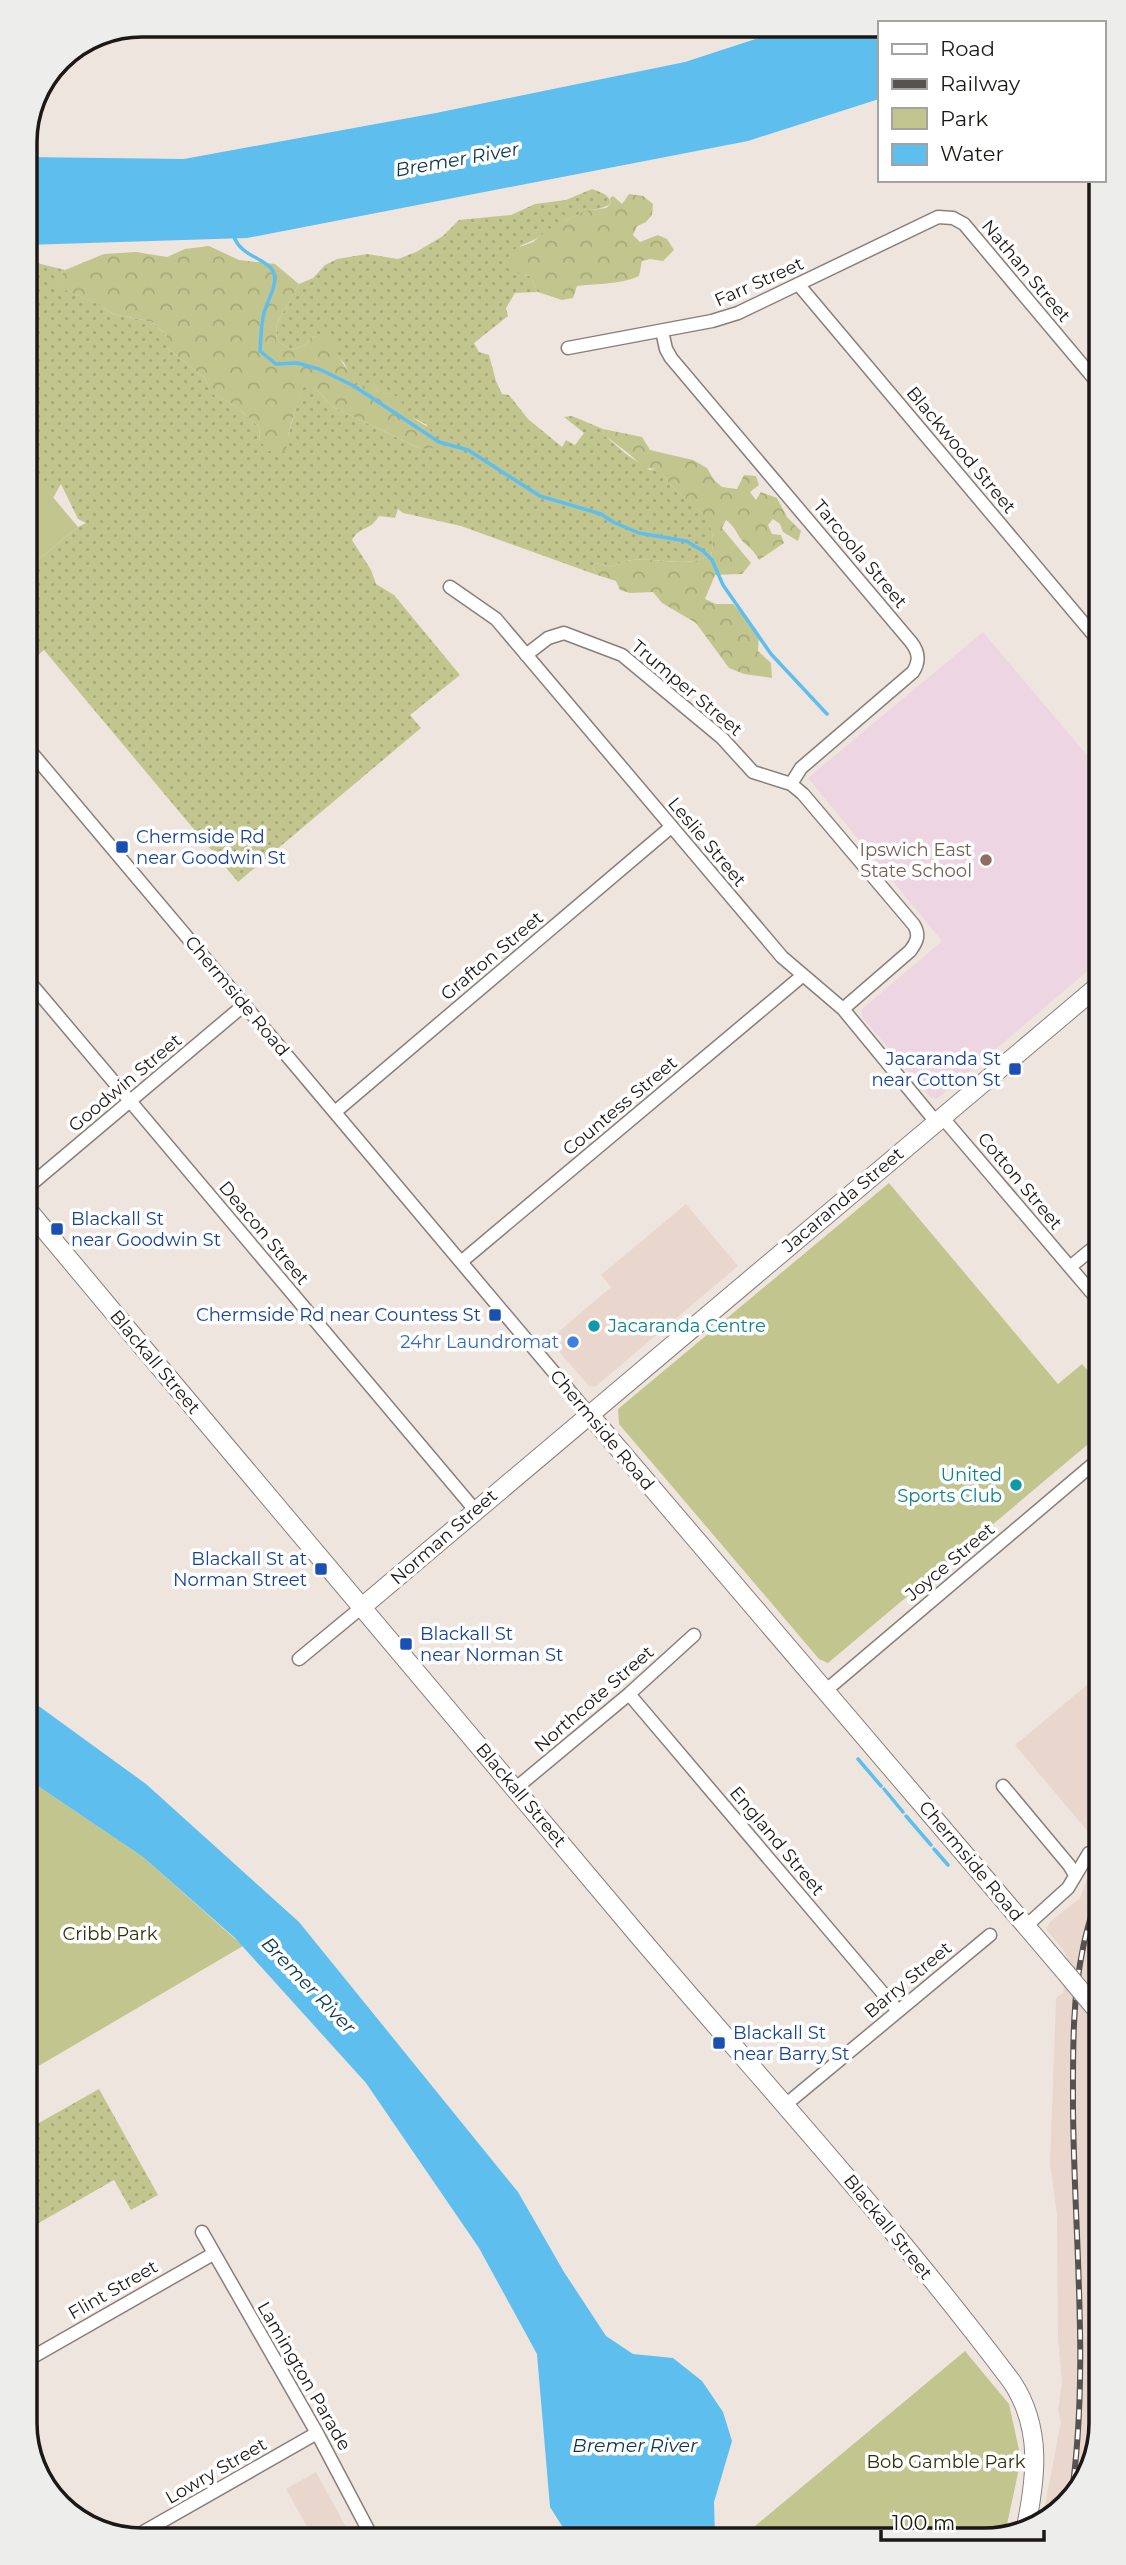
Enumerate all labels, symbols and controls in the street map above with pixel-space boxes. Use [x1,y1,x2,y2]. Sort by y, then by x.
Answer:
legend [878,21,1105,182]
text: Road [940,36,995,61]
text: Railway [940,71,1021,96]
text: Park [940,106,988,131]
water label: Bremer River [393,137,521,182]
text: Water [940,141,1004,166]
street label: Nathan Street [977,215,1075,327]
street label: Farr Street [711,253,807,311]
street label: Blackwood Street [902,382,1020,518]
street label: Tarcoola Street [808,495,912,613]
street label: Trumper Street [627,635,747,741]
street label: Leslie Street [663,793,751,891]
place label: Chermside Rd near Goodwin St [136,826,286,869]
marker: Chermside Rd near Goodwin St [114,839,130,855]
place label: Ipswich East State School [860,839,972,882]
marker: Ipswich East State School [978,852,994,868]
street label: Grafton Street [436,907,548,1005]
street label: Chermside Road [180,931,294,1061]
street label: Goodwin Street [64,1029,186,1137]
place label: Jacaranda St near Cotton St [871,1048,1001,1091]
street label: Countess Street [558,1052,682,1160]
marker: Jacaranda St near Cotton St [1007,1061,1023,1077]
street label: Cotton Street [973,1128,1067,1234]
street label: Jacaranda Street [777,1143,908,1258]
street label: Deacon Street [214,1177,314,1289]
place label: Blackall St near Goodwin St [71,1208,221,1251]
marker: Blackall St near Goodwin St [49,1221,65,1237]
place label: Chermside Rd near Countess St [196,1304,481,1326]
street label: Blackall Street [105,1305,205,1419]
marker: Chermside Rd near Countess St [487,1307,503,1323]
place label: Jacaranda Centre [607,1315,766,1337]
marker: Jacaranda Centre [586,1318,602,1334]
place label: 24hr Laundromat [400,1331,559,1353]
marker: 24hr Laundromat [565,1334,581,1350]
street label: Chermside Road [545,1365,659,1495]
place label: United Sports Club [897,1464,1002,1507]
marker: United Sports Club [1008,1477,1024,1493]
street label: Norman Street [386,1485,502,1589]
street label: Joyce Street [900,1518,999,1606]
place label: Blackall St at Norman Street [173,1548,307,1591]
marker: Blackall St at Norman Street [313,1561,329,1577]
place label: Blackall St near Norman St [420,1623,563,1666]
marker: Blackall St near Norman St [398,1636,414,1652]
street label: Northcote Street [530,1641,658,1757]
street label: Blackall Street [471,1738,571,1852]
street label: England Street [725,1782,829,1900]
street label: Chermside Road [914,1796,1028,1926]
park label: Cribb Park [63,1923,158,1945]
water label: Bremer River [257,1932,361,2039]
street label: Barry Street [860,1937,956,2023]
place label: Blackall St near Barry St [733,2022,850,2065]
marker: Blackall St near Barry St [711,2035,727,2051]
street label: Blackall Street [839,2170,937,2284]
street label: Flint Street [64,2256,162,2324]
street label: Lamington Parade [252,2298,356,2454]
street label: Lowry Street [161,2433,271,2509]
water label: Bremer River [572,2434,698,2457]
park label: Bob Gamble Park [866,2451,1026,2473]
scale bar [881,2498,1044,2542]
text: 100 m [892,2510,955,2535]

